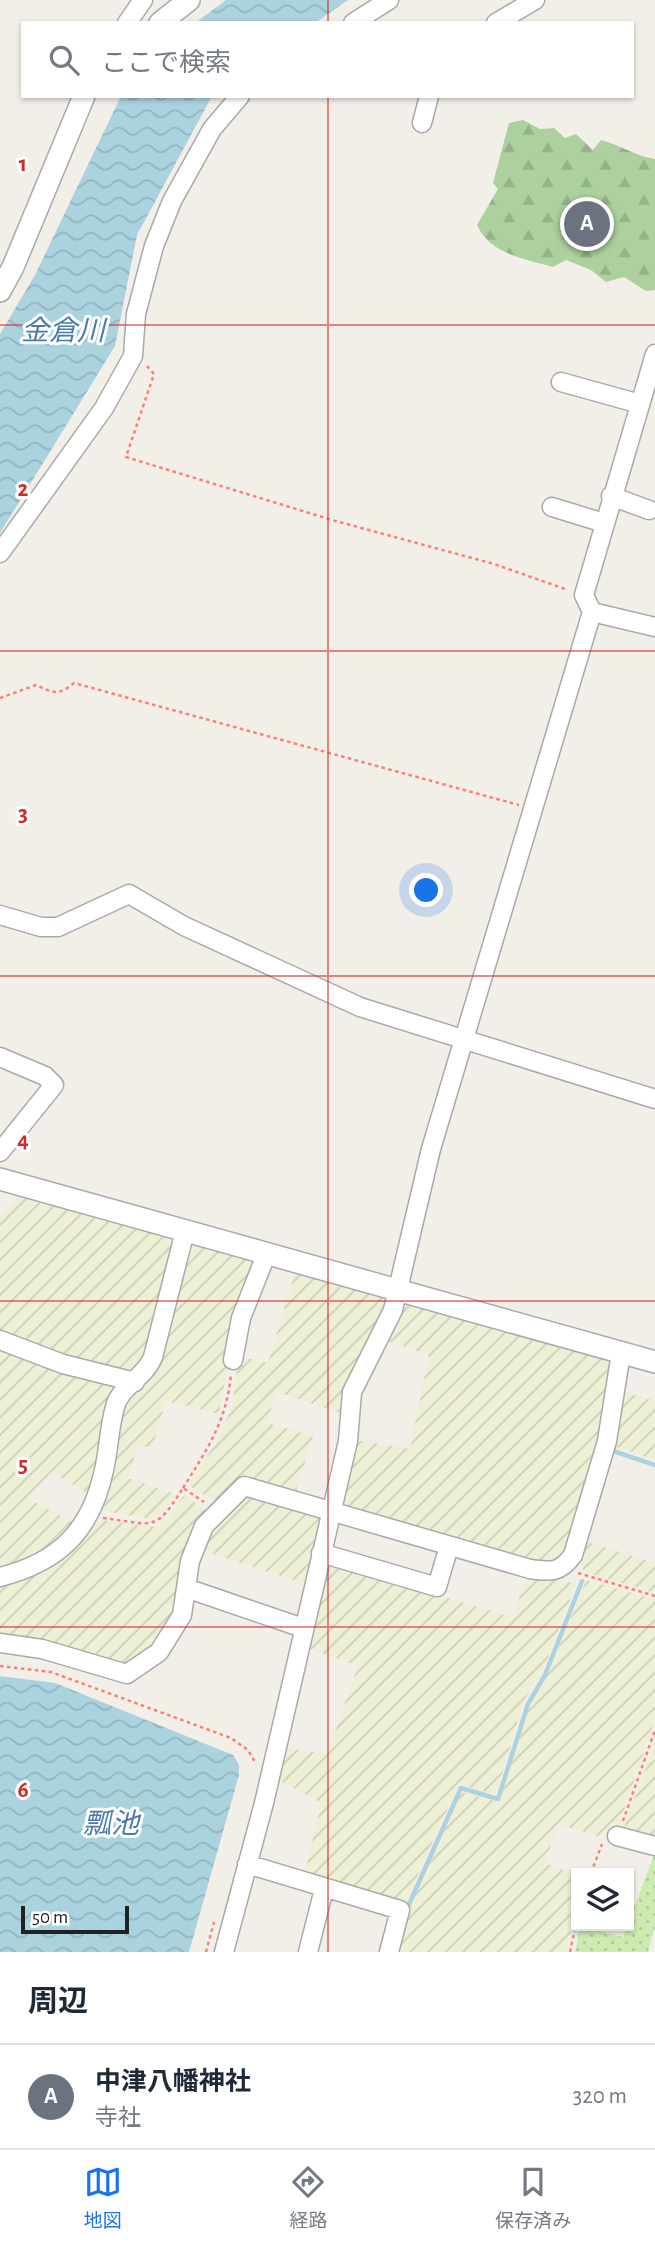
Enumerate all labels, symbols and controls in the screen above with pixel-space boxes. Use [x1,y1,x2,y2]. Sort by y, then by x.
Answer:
search box [21,21,634,98]
icon: search [45,41,83,79]
text: ここで検索 [101,50,231,76]
text: 1 [19,153,27,176]
pin: A [564,198,610,250]
water label: 金倉川 [21,316,108,346]
text: 2 [18,478,29,501]
text: 3 [18,803,28,826]
your location [409,873,443,907]
text: 4 [17,1129,29,1152]
text: 5 [18,1454,28,1477]
text: 6 [17,1779,29,1802]
water label: 瓢池 [83,1809,142,1839]
map controls [571,1868,634,1931]
button: layers [571,1868,634,1931]
scale bar [21,1903,130,1935]
text: 50 m [32,1908,68,1927]
text: 周辺 [28,1987,88,2017]
text: 中津八幡神社 [95,2069,251,2095]
text: A [44,2085,58,2108]
text: 320 m [573,2085,627,2108]
text: 寺社 [95,2107,141,2130]
tab: 地図 [84,2163,122,2233]
tab: 経路 [289,2163,327,2233]
tab: 保存済み [495,2163,571,2233]

